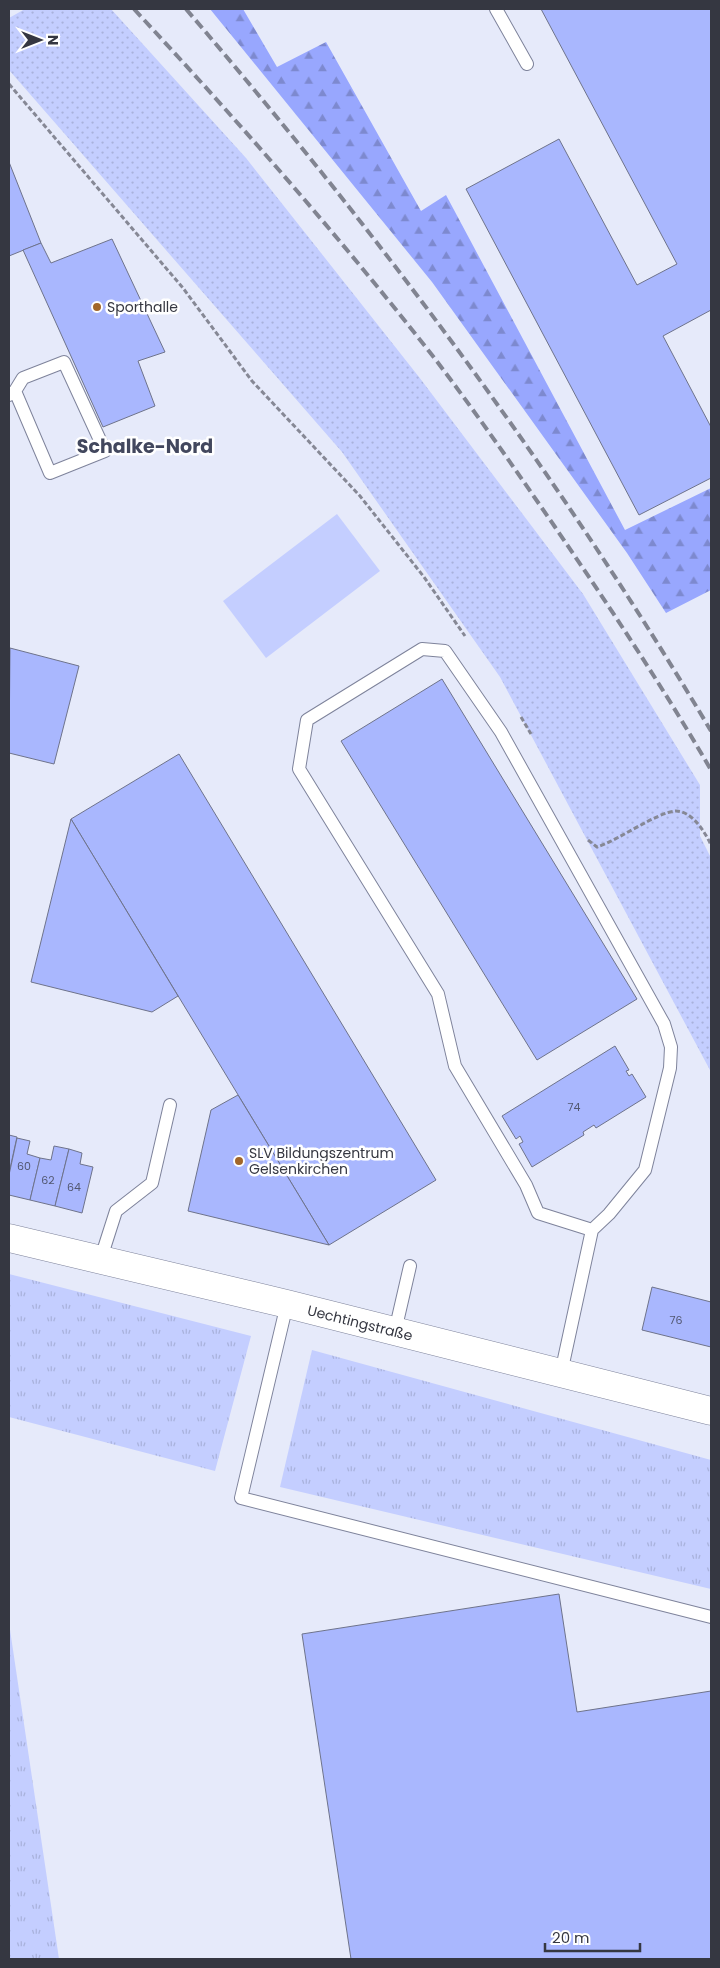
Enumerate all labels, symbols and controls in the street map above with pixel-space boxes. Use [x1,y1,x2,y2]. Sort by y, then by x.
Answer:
north arrow [15,15,65,65]
text: N [43,35,63,45]
place label: Sporthalle [107,297,178,317]
marker: Sporthalle [91,301,103,313]
district label: Schalke-Nord [77,433,213,460]
house number: 74 [568,1099,581,1115]
place label: SLV Bildungszentrum Gelsenkirchen [249,1143,394,1179]
marker: SLV Bildungszentrum Gelsenkirchen [233,1155,245,1167]
house number: 60 [17,1158,31,1174]
house number: 62 [41,1172,55,1188]
house number: 64 [67,1179,81,1195]
street label: Uechtingstraße [305,1300,415,1346]
house number: 76 [670,1312,683,1328]
scale bar [545,1920,640,1952]
text: 20 m [552,1927,590,1948]

